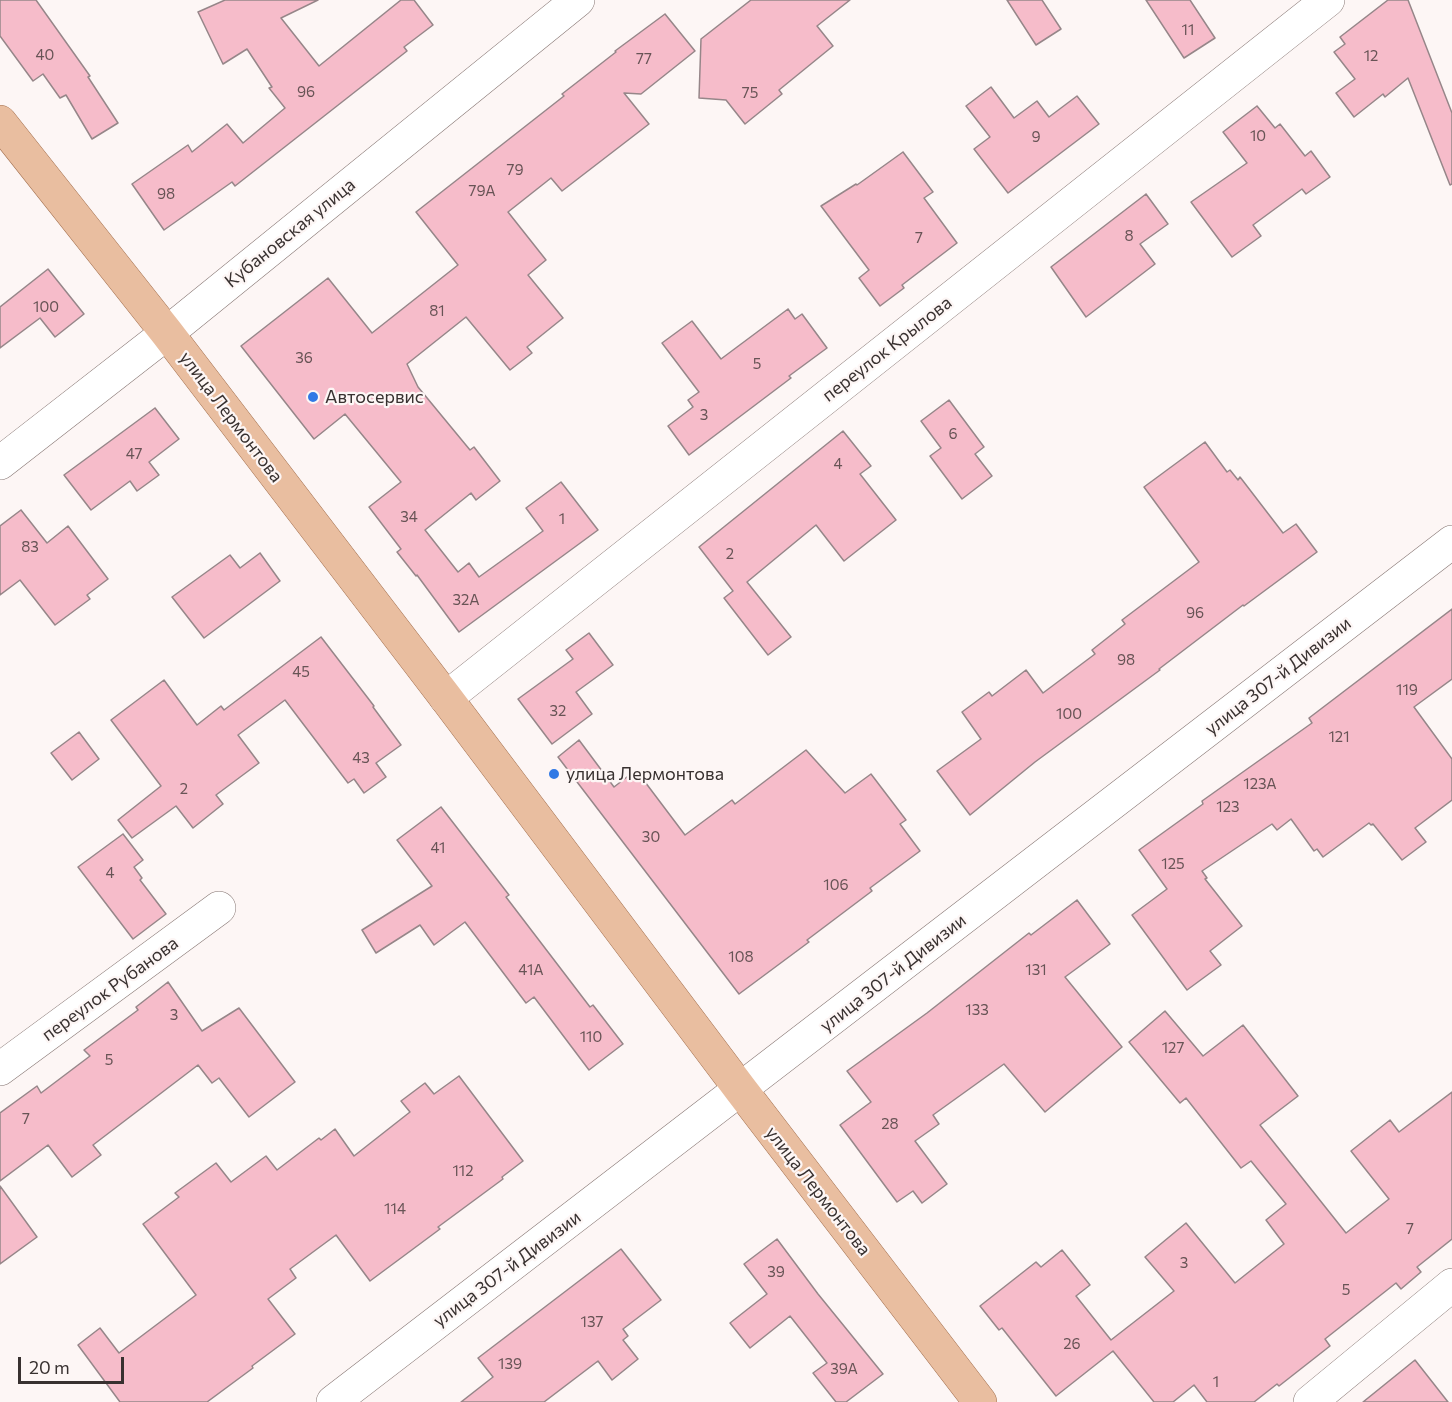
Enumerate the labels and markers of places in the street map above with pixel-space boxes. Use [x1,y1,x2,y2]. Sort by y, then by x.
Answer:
place label: Автосервис [325,386,424,408]
marker: Автосервис [306,390,320,404]
place label: улица Лермонтова [566,763,724,785]
marker: улица Лермонтова [547,767,561,781]

